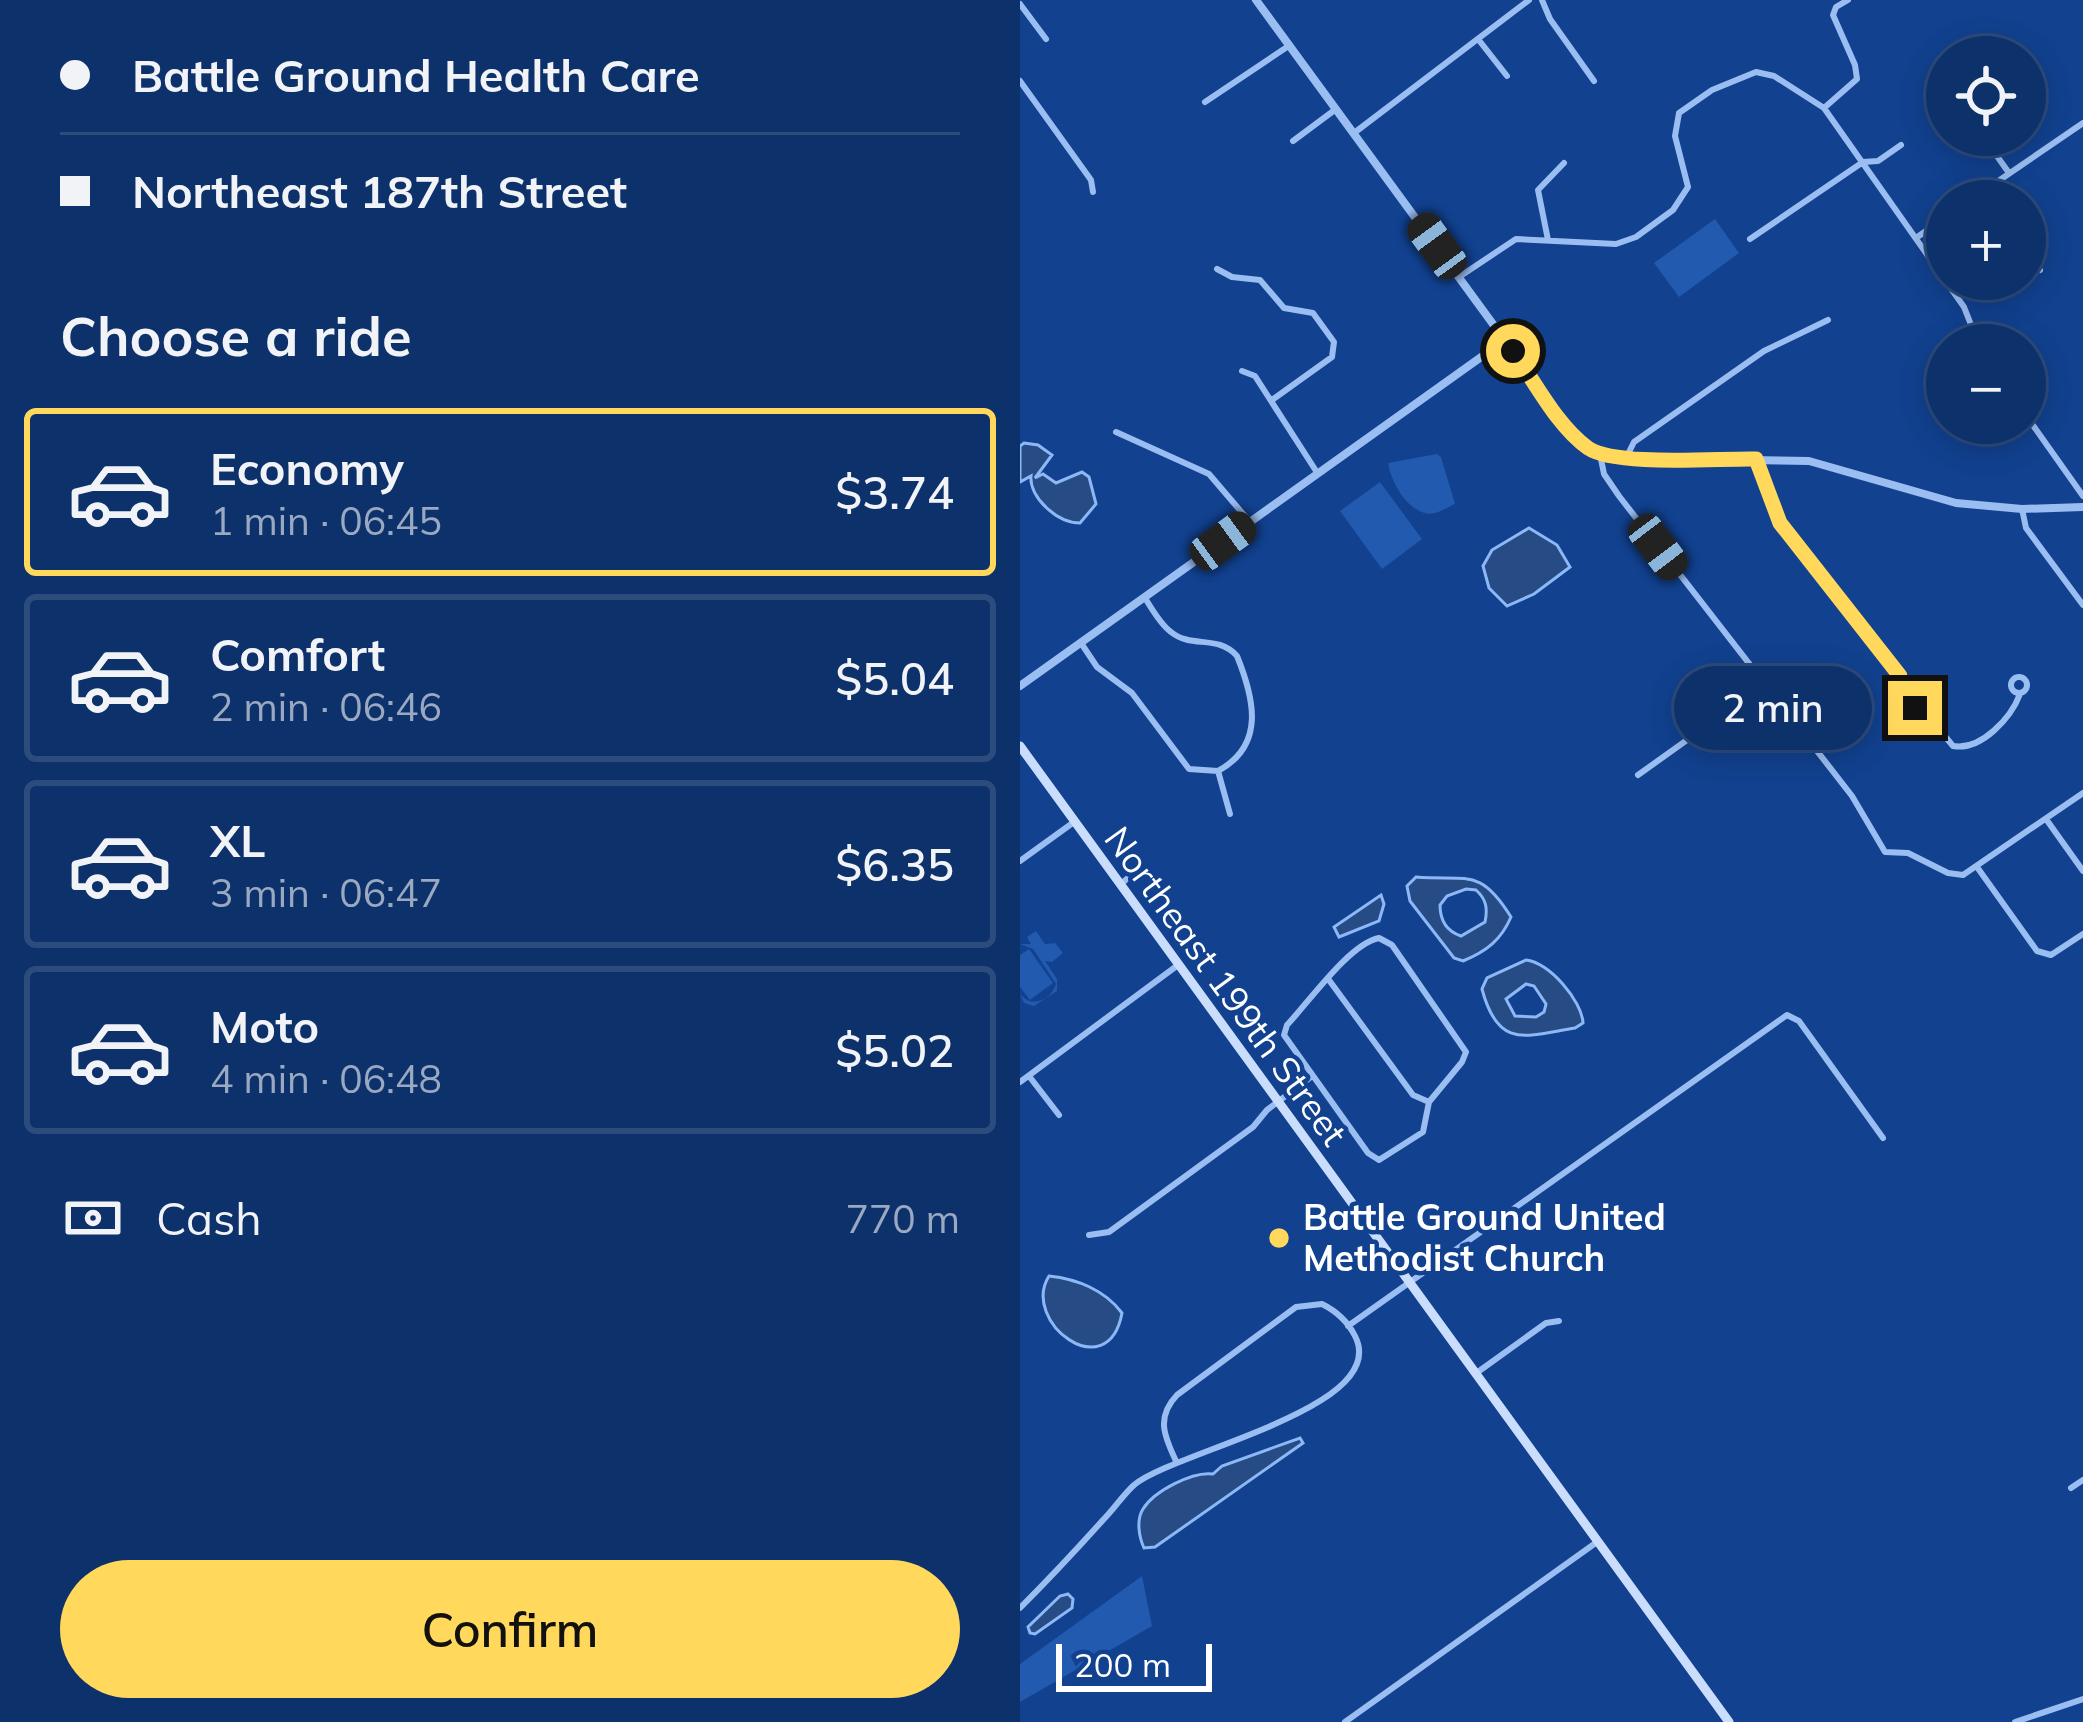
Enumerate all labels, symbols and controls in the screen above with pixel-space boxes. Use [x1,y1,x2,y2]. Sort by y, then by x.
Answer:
map controls [1926,36,2046,444]
button: locate [1926,36,2046,156]
text: Battle Ground Health Care [132,47,700,103]
text: Northeast 187th Street [132,163,627,219]
button: + [1926,180,2046,300]
car [1401,206,1473,286]
text: Choose a ride [60,302,412,370]
route start [1486,324,1540,378]
button: − [1926,324,2046,444]
icon: car [66,438,174,546]
text: Economy [210,440,404,496]
text: $3.74 [835,464,954,520]
text: 1 min · 06:45 [210,496,442,545]
car [1183,505,1263,577]
car [1622,507,1694,587]
icon: car [66,624,174,732]
text: Comfort [210,626,385,682]
text: $5.04 [835,650,954,706]
callout: 2 min [1675,666,1873,750]
route end [1888,681,1942,735]
text: 2 min · 06:46 [210,682,442,731]
text: 2 min [1722,683,1824,732]
icon: car [66,810,174,918]
text: XL [210,812,265,868]
street label: Northeast 199th Street [1096,817,1357,1154]
text: $6.35 [835,836,954,892]
text: 3 min · 06:47 [210,868,442,917]
icon: car [66,996,174,1104]
text: Moto [210,998,319,1054]
text: $5.02 [835,1022,954,1078]
text: 4 min · 06:48 [210,1054,442,1103]
icon: cash [60,1185,126,1251]
text: Cash [156,1190,262,1246]
text: 770 m [845,1194,960,1243]
place label: Battle Ground United Methodist Church [1303,1194,1666,1280]
marker: Battle Ground United Methodist Church [1266,1225,1292,1251]
button: Confirm [60,1560,960,1698]
scale bar [1056,1638,1212,1691]
text: 200 m [1074,1644,1171,1685]

